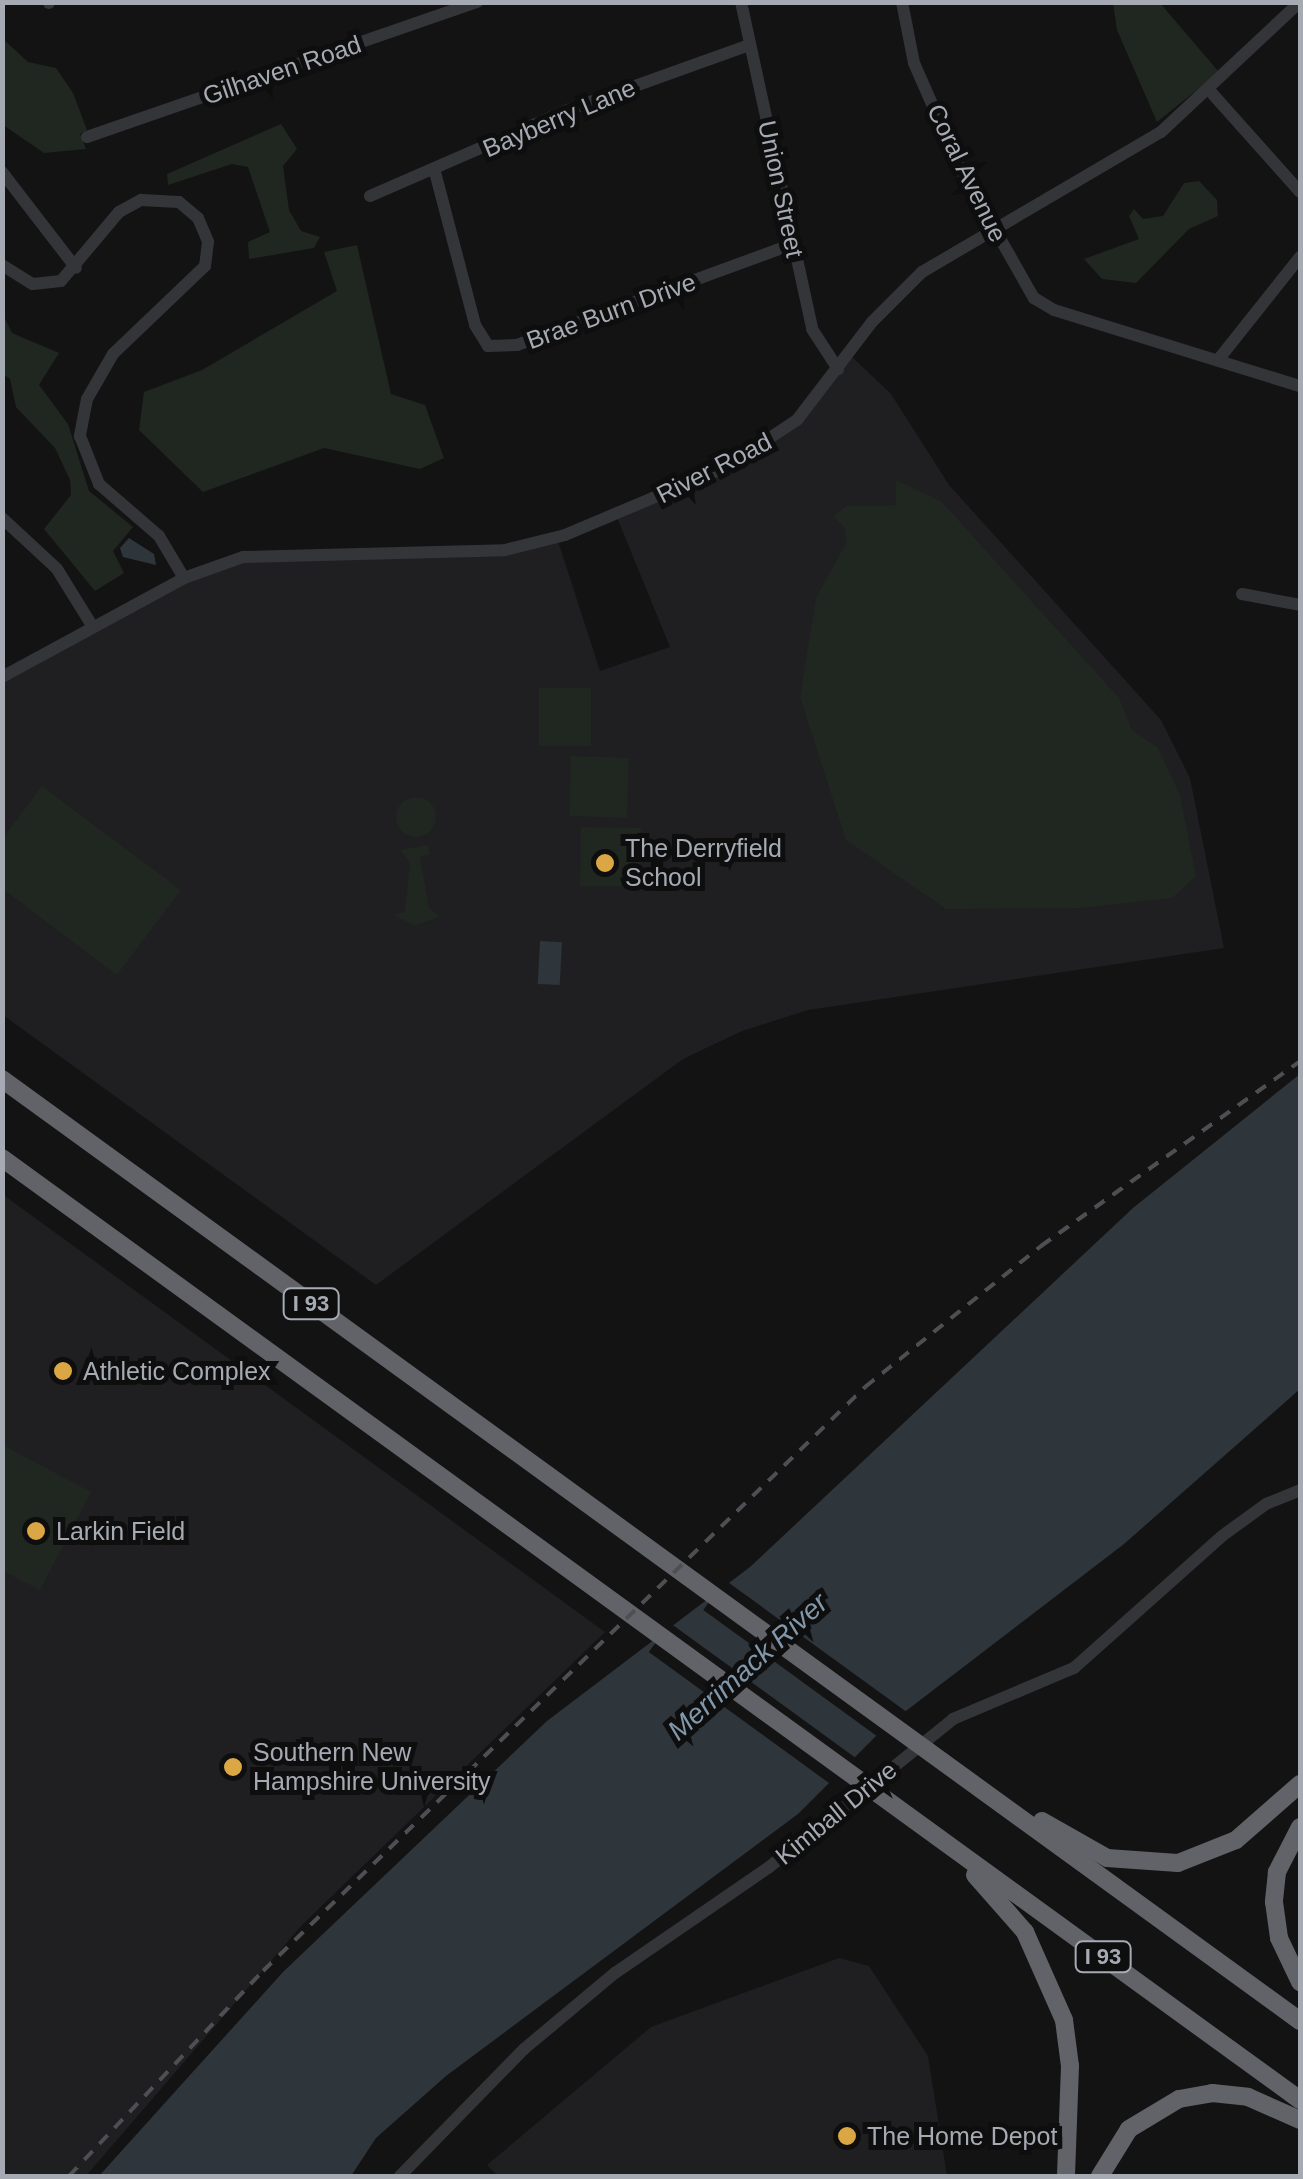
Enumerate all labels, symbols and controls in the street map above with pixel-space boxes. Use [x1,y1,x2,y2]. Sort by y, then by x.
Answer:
street label: Gilhaven Road [199,29,365,111]
street label: Bayberry Lane [478,72,640,164]
street label: Coral Avenue [920,99,1014,247]
street label: Union Street [752,118,810,260]
street label: Brae Burn Drive [522,266,700,356]
street label: River Road [651,426,777,510]
place label: The Derryfield School [625,834,782,893]
marker: The Derryfield School [594,852,616,874]
road number: I 93 [281,1287,341,1321]
place label: Athletic Complex [83,1356,271,1386]
marker: Athletic Complex [52,1360,74,1382]
place label: Larkin Field [56,1516,185,1546]
marker: Larkin Field [25,1520,47,1542]
water label: Merrimack River [661,1586,835,1748]
place label: Southern New Hampshire University [253,1738,491,1797]
street label: Kimball Drive [769,1755,903,1871]
marker: Southern New Hampshire University [222,1756,244,1778]
road number: I 93 [1073,1940,1133,1974]
place label: The Home Depot [867,2121,1057,2151]
marker: The Home Depot [836,2125,858,2147]

